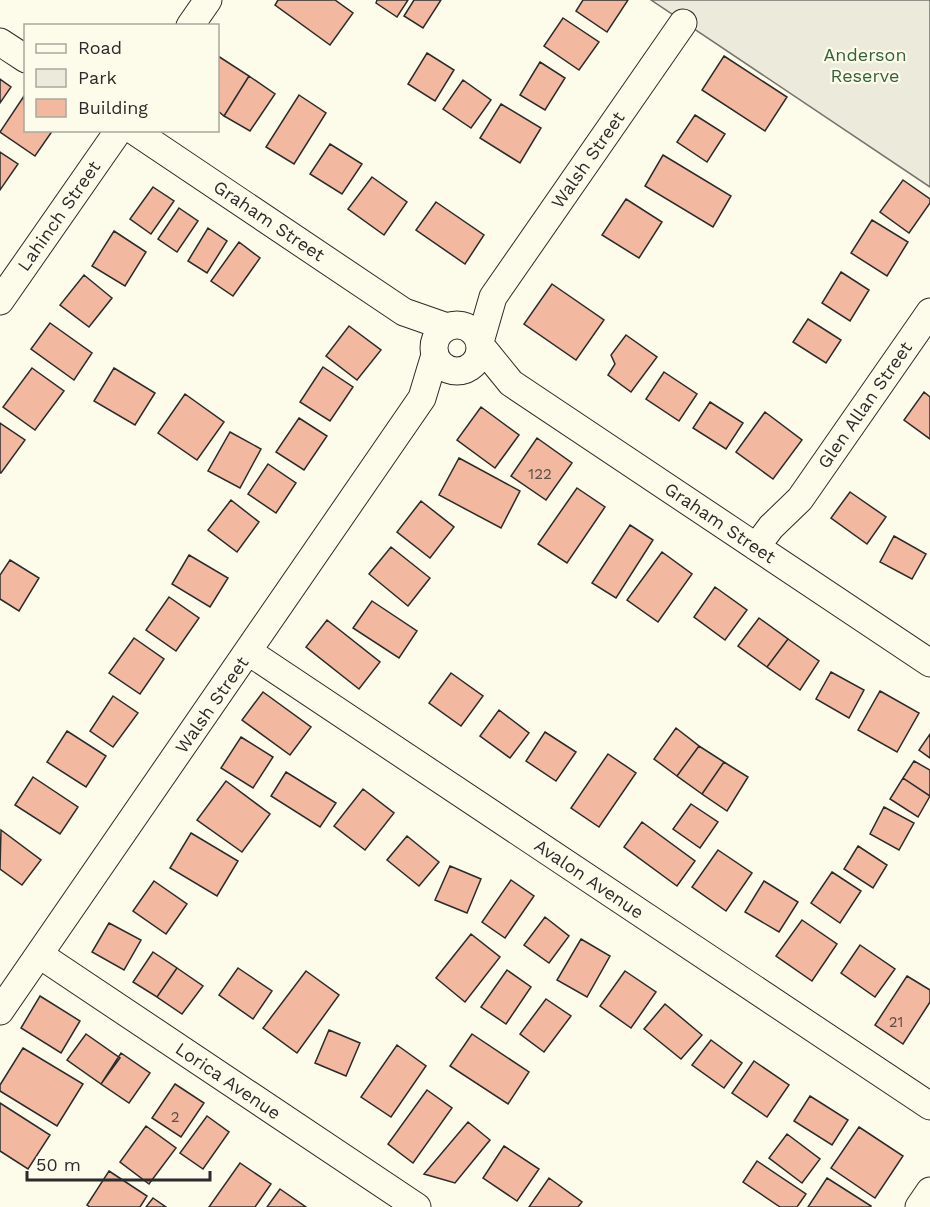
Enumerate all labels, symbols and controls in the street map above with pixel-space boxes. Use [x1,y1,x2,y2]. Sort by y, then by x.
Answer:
legend [24,24,219,132]
text: Road [78,37,122,58]
park label: Anderson Reserve [823,44,907,86]
text: Park [78,67,117,88]
text: Building [78,97,148,118]
street label: Walsh Street [547,107,629,212]
street label: Lahinch Street [13,156,105,275]
street label: Graham Street [210,176,329,266]
street label: Glen Allan Street [813,337,916,472]
house number: 122 [528,465,552,483]
street label: Graham Street [661,478,780,568]
street label: Walsh Street [171,652,253,757]
street label: Avalon Avenue [531,834,648,923]
house number: 21 [889,1013,903,1031]
street label: Lorica Avenue [172,1038,285,1124]
house number: 2 [171,1108,179,1126]
scale bar [27,1144,210,1182]
text: 50 m [36,1154,81,1175]

